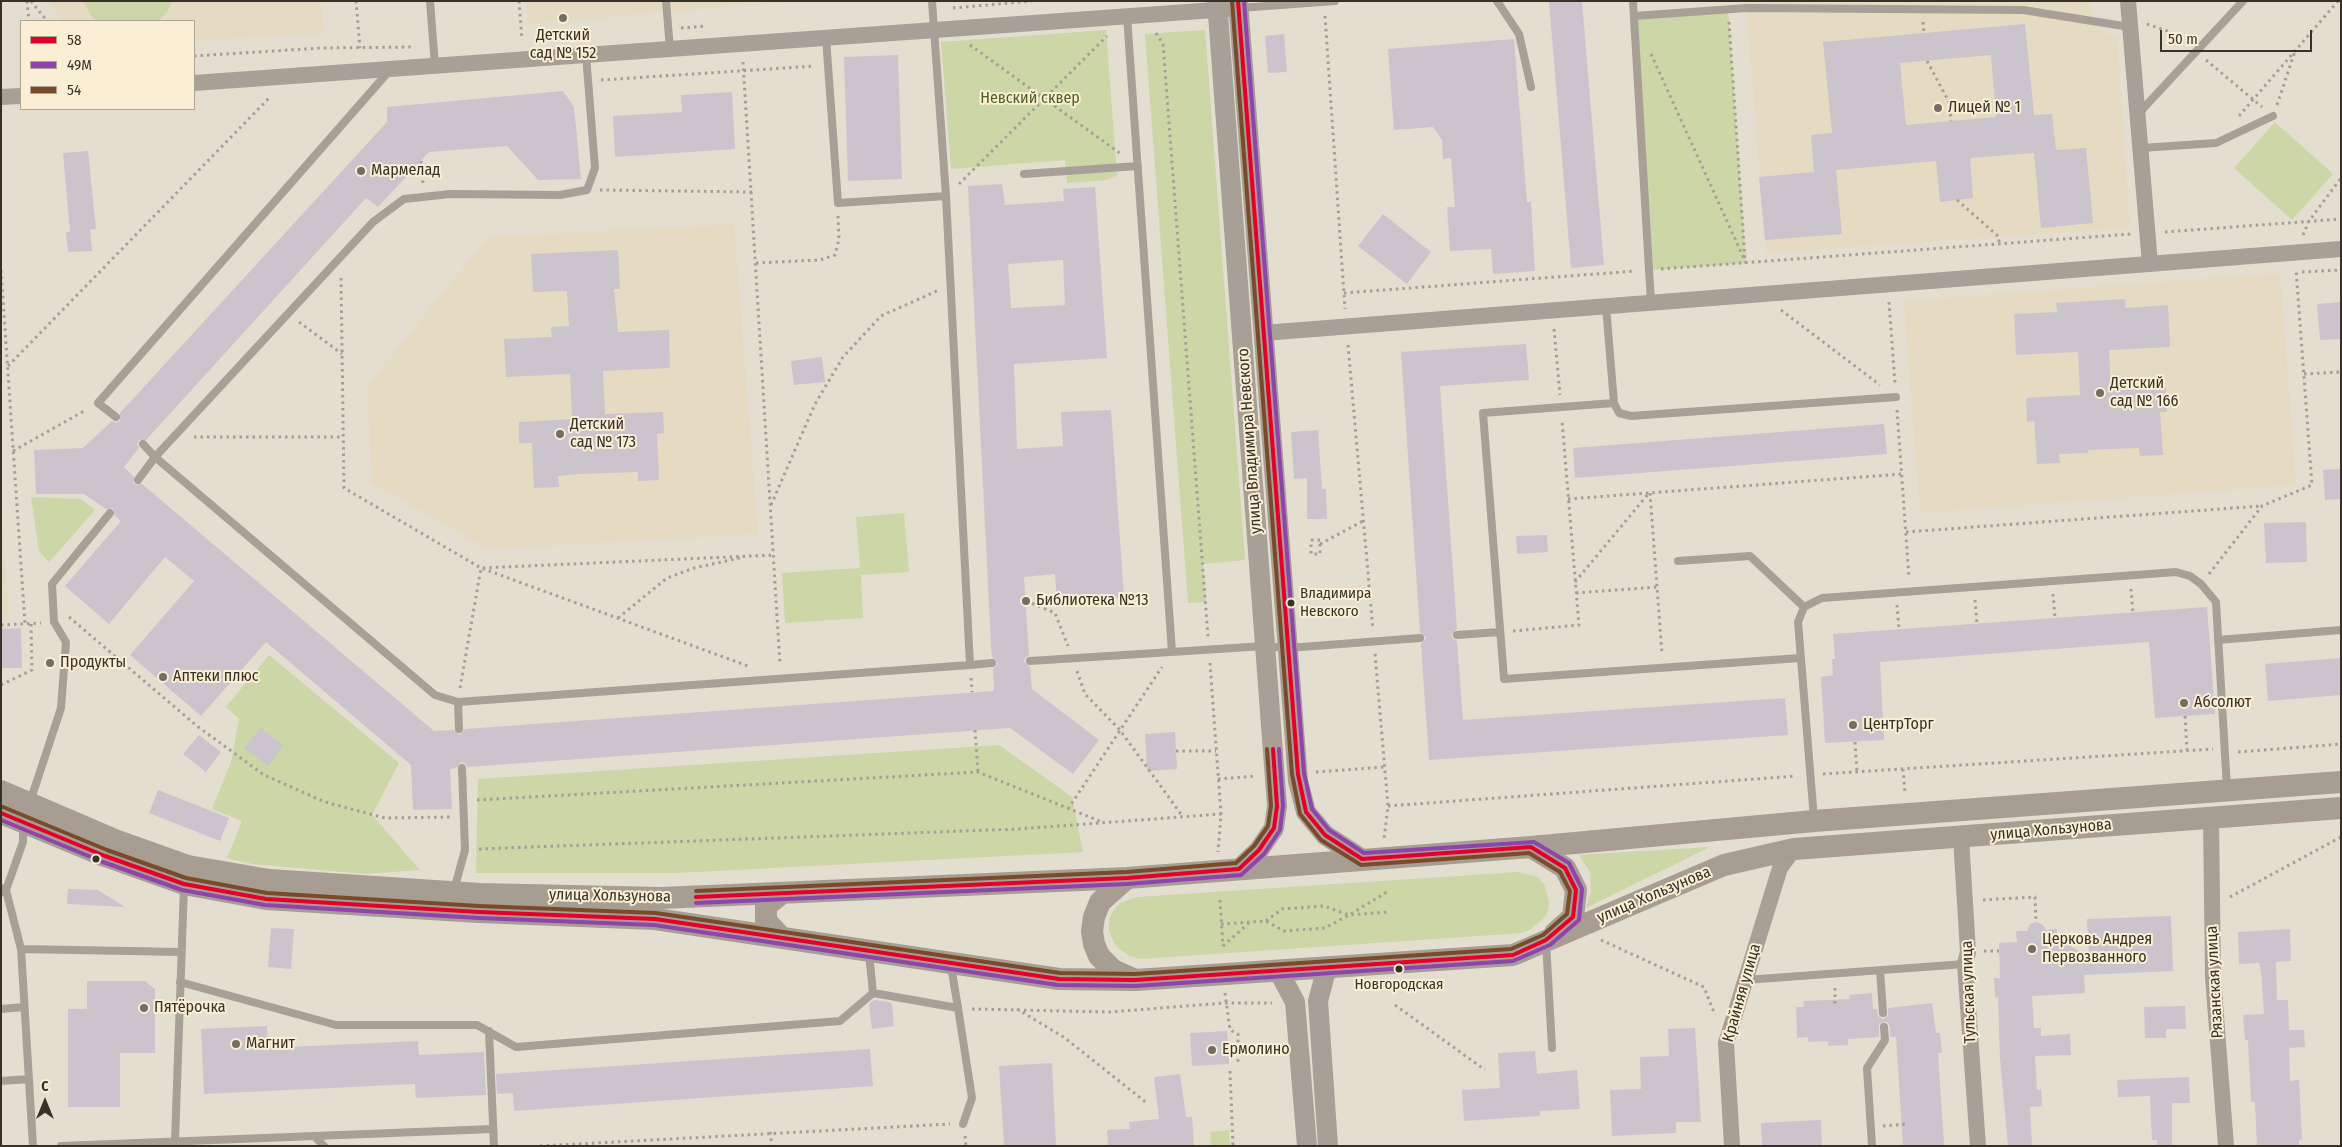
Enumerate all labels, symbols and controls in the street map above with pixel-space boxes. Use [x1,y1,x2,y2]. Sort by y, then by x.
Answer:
marker: Детский сад № 152 [557,12,569,24]
legend [20,20,195,110]
scale bar [2162,20,2314,52]
place label: Детский сад № 152 [530,26,596,64]
text: 50 m [2168,30,2198,48]
text: 58 [67,31,81,49]
text: 49М [67,56,92,74]
text: 54 [67,81,81,99]
park label: Невский сквер [980,89,1080,109]
place label: Лицей № 1 [1948,98,2021,118]
marker: Лицей № 1 [1932,102,1944,114]
place label: Мармелад [371,161,440,181]
marker: Мармелад [355,165,367,177]
street label: улица Владимира Невского [1234,348,1266,534]
place label: Детский сад № 166 [2110,374,2178,412]
marker: Детский сад № 166 [2094,387,2106,399]
place label: Детский сад № 173 [570,415,636,453]
marker: Детский сад № 173 [554,428,566,440]
place label: Владимира Невского [1300,585,1371,620]
place label: Библиотека №13 [1036,591,1148,611]
marker: Библиотека №13 [1020,595,1032,607]
marker: Владимира Невского [1286,598,1296,608]
place label: Продукты [60,653,126,673]
marker: Продукты [44,657,56,669]
place label: Аптеки плюс [173,667,259,687]
marker: Аптеки плюс [157,671,169,683]
place label: Абсолют [2194,693,2251,713]
marker: Абсолют [2178,697,2190,709]
place label: ЦентрТорг [1863,715,1934,735]
marker: ЦентрТорг [1847,719,1859,731]
street label: улица Хользунова [1990,815,2112,845]
unlabelled marker [91,854,101,864]
street label: улица Хользунова [1594,862,1714,928]
street label: улица Хользунова [549,885,671,907]
street label: Рязанская улица [2202,925,2228,1039]
place label: Церковь Андрея Первозванного [2042,930,2152,968]
street label: Тульская улица [1958,940,1980,1044]
street label: Крайняя улица [1719,942,1765,1044]
marker: Церковь Андрея Первозванного [2026,943,2038,955]
marker: Новгородская [1394,964,1404,974]
place label: Новгородская [1354,976,1444,994]
place label: Пятёрочка [154,998,226,1018]
marker: Пятёрочка [138,1002,150,1014]
place label: Магнит [246,1034,295,1054]
marker: Магнит [230,1038,242,1050]
place label: Ермолино [1222,1040,1290,1060]
marker: Ермолино [1206,1044,1218,1056]
north arrow [20,1077,70,1127]
text: С [41,1078,49,1095]

